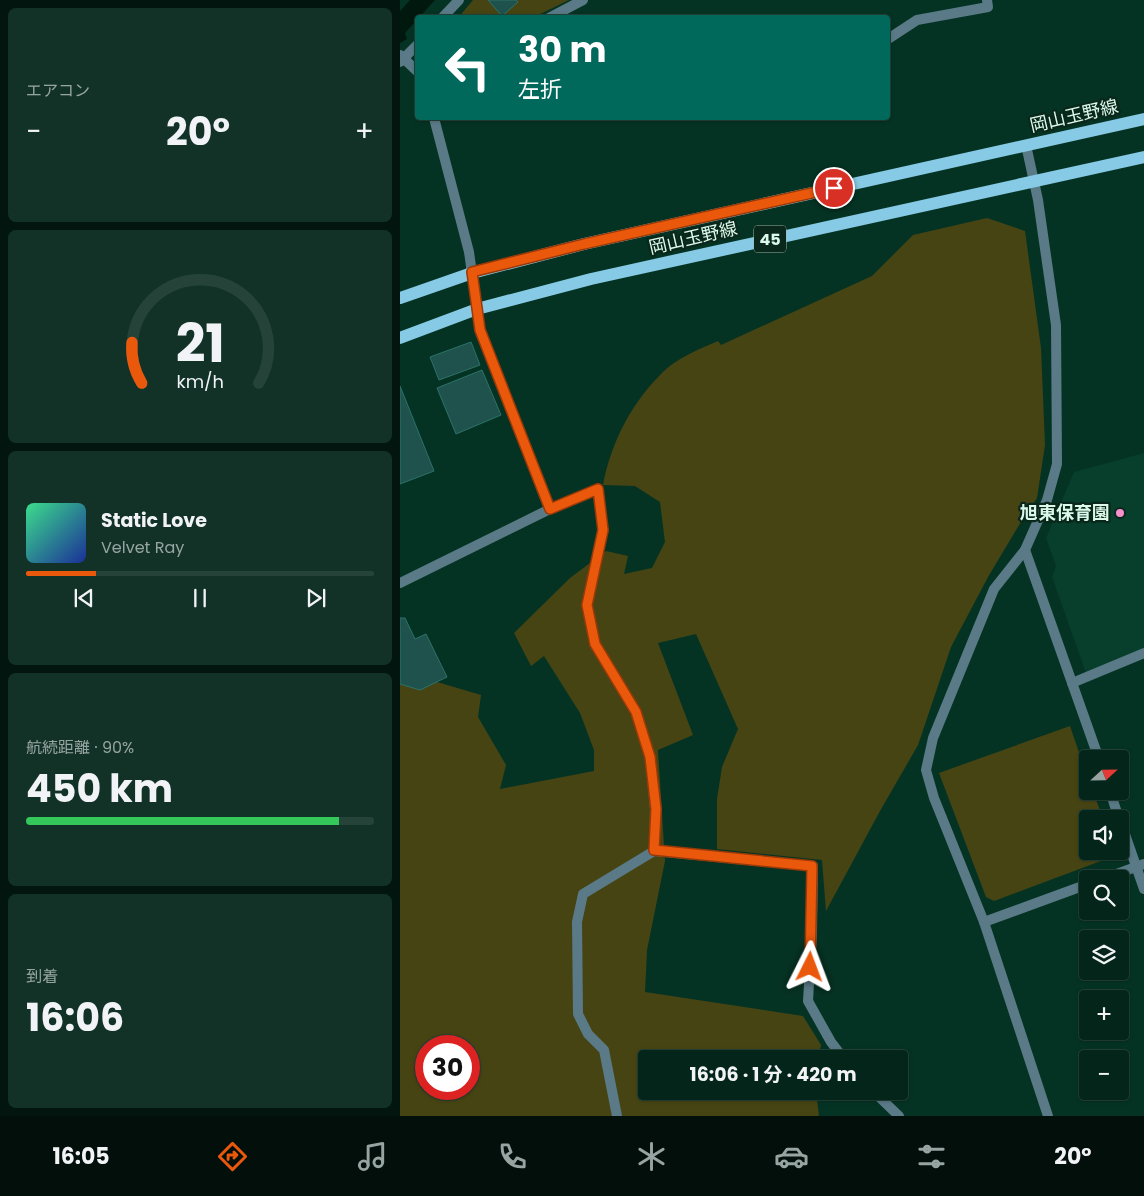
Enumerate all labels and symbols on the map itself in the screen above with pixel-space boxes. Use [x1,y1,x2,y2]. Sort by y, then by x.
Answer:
street label: 岡山玉野線 [1027,93,1121,138]
pin [813,167,855,209]
street label: 岡山玉野線 [646,215,740,260]
road number: 45 [754,225,786,252]
place label: 旭東保育園 [1020,500,1110,525]
marker: 旭東保育園 [1114,507,1126,519]
north arrow [1079,750,1129,800]
position arrow [783,940,835,992]
speed limit sign: 30 [415,1035,480,1100]

